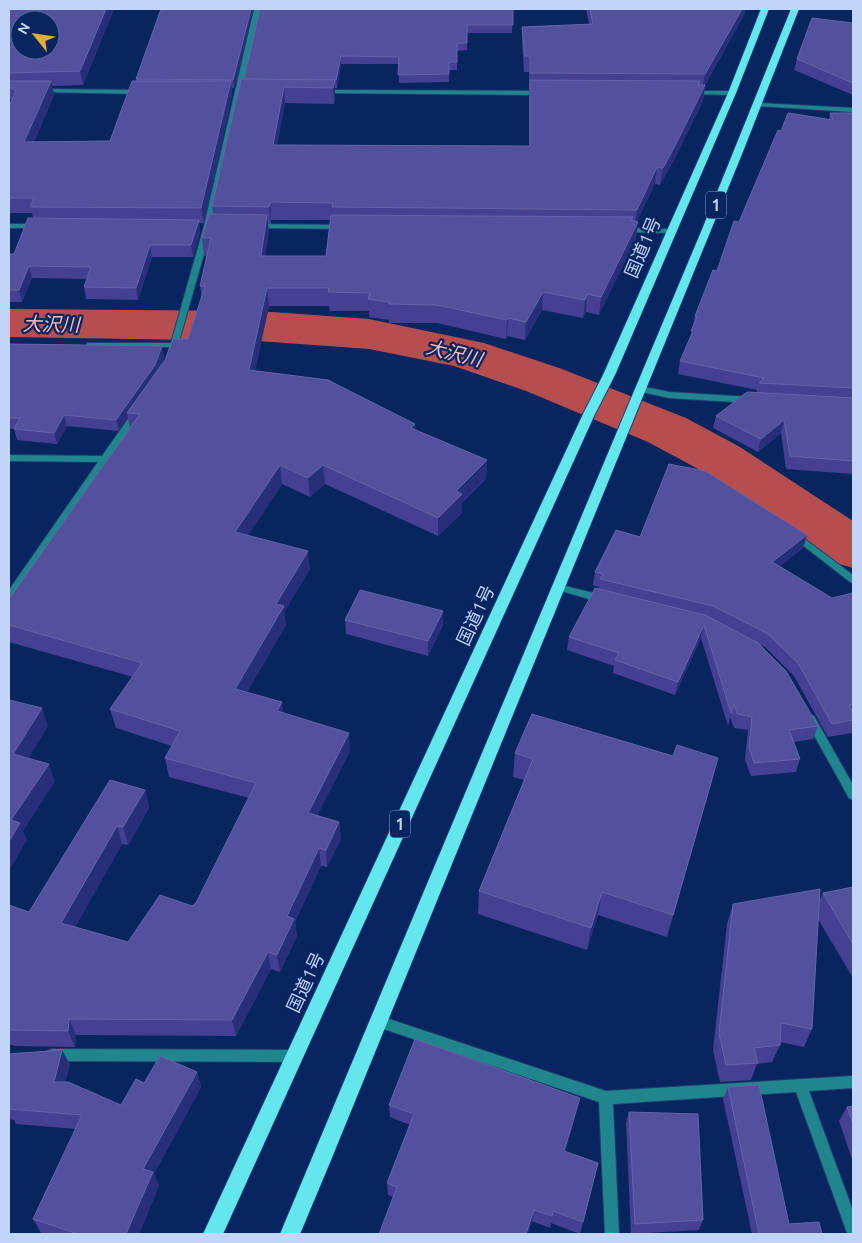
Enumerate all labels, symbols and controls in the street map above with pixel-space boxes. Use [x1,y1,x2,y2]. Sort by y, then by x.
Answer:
north arrow [10,10,60,60]
text: N [14,20,33,37]
road number: 1 [706,192,726,218]
street label: 国道1号 [620,214,664,280]
water label: 大沢川 [22,313,82,336]
water label: 大沢川 [424,335,486,371]
street label: 国道1号 [452,582,498,648]
road number: 1 [390,811,410,838]
street label: 国道1号 [282,949,328,1015]

